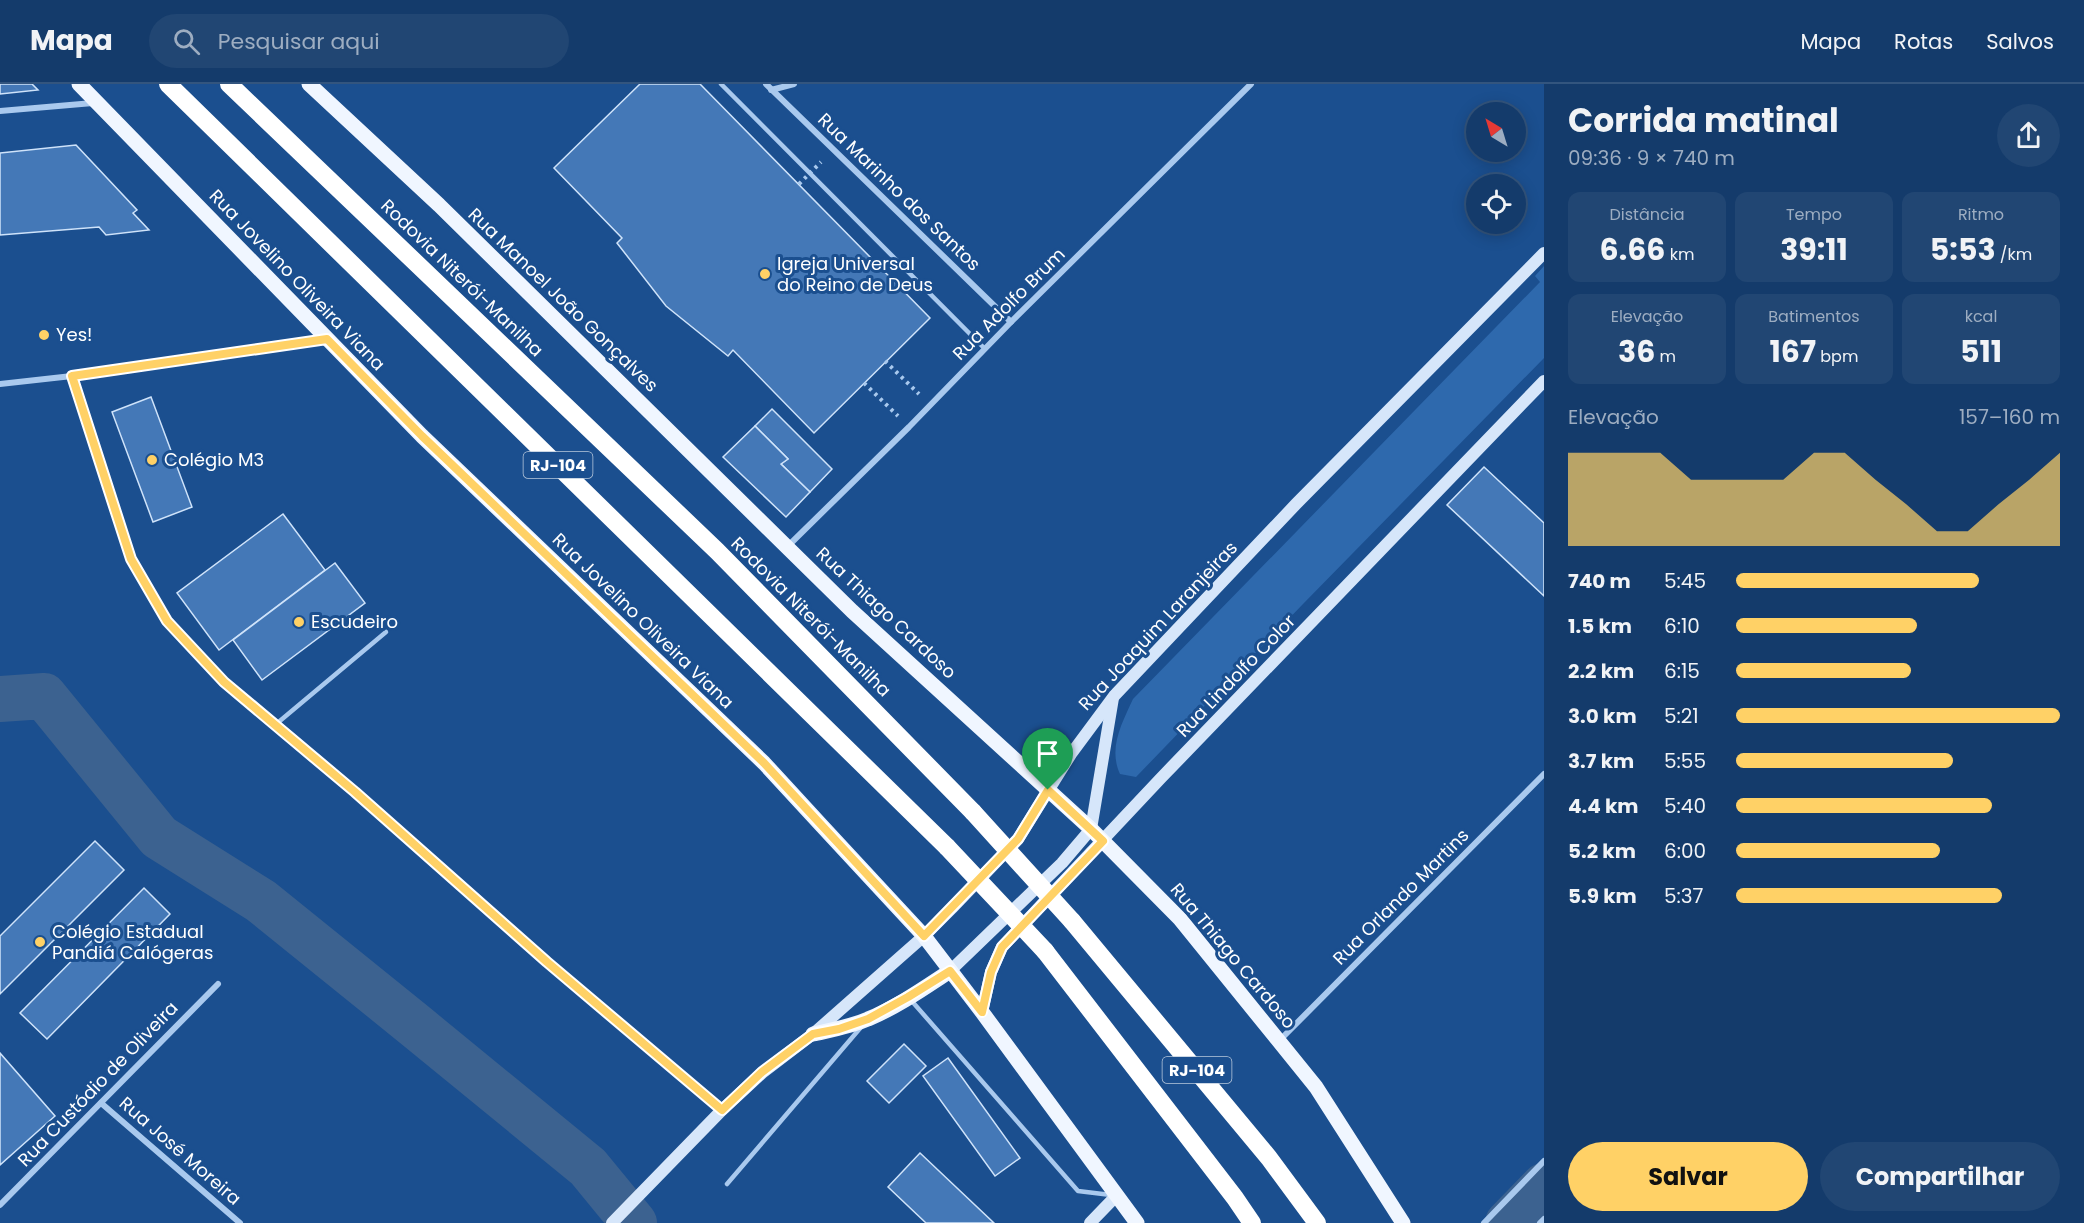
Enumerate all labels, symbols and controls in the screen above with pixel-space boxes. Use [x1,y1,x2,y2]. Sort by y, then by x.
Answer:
search box [149,14,569,68]
text: Mapa [30,21,113,60]
icon: search [170,25,203,58]
text: Pesquisar aqui [218,26,380,57]
text: Mapa [1800,27,1861,56]
text: Rotas [1894,27,1953,56]
text: Salvos [1986,27,2054,56]
text: Corrida matinal [1568,97,1839,144]
north arrow [1466,102,1526,162]
map controls [1466,102,1526,234]
button: share [1997,104,2060,167]
street label: Rua Marinho dos Santos [813,107,986,276]
text: 09:36 · 9 × 740 m [1568,144,1735,172]
button: locate [1466,174,1526,234]
street label: Rua Jovelino Oliveira Viana [204,183,391,376]
street label: Rodovia Niterói-Manilha [376,193,549,362]
street label: Rua Manoel João Gonçalves [463,202,664,397]
text: Distância [1610,203,1684,226]
text: Tempo [1786,203,1842,226]
text: Ritmo [1958,203,2004,226]
text: 6.66 [1600,228,1665,271]
text: 39:11 [1780,228,1848,271]
text: 5:53 [1930,228,1996,271]
street label: Rua Adolfo Brum [947,242,1070,365]
text: km [1665,243,1694,266]
text: /km [1996,243,2032,266]
place label: Igreja Universal do Reino de Deus [777,251,933,297]
marker: Igreja Universal do Reino de Deus [758,267,772,281]
text: Elevação [1611,305,1683,328]
text: Batimentos [1768,305,1860,328]
text: kcal [1965,305,1997,328]
place label: Yes! [56,322,92,347]
marker: Yes! [37,328,51,342]
text: 36 [1618,330,1655,373]
text: 167 [1770,330,1816,373]
text: 511 [1960,330,2002,373]
text: m [1655,345,1676,368]
text: bpm [1816,345,1858,368]
text: Elevação [1568,403,1659,431]
text: 157–160 m [1959,403,2060,431]
place label: Colégio M3 [164,447,264,472]
road number: RJ-104 [524,452,592,478]
marker: Colégio M3 [145,453,159,467]
street label: Rua Jovelino Oliveira Viana [547,527,740,714]
street label: Rodovia Niterói-Manilha [726,531,897,702]
street label: Rua Joaquim Laranjeiras [1073,536,1243,716]
street label: Rua Thiago Cardoso [811,541,962,684]
text: 740 m [1568,567,1631,595]
text: 5:45 [1664,567,1706,595]
place label: Escudeiro [311,609,398,634]
street label: Rua Lindolfo Color [1171,609,1301,742]
text: 1.5 km [1568,612,1632,640]
text: 6:10 [1664,612,1700,640]
marker: Escudeiro [292,615,306,629]
text: 2.2 km [1568,657,1634,685]
text: 6:15 [1664,657,1700,685]
text: 3.0 km [1568,702,1637,730]
text: 5:21 [1664,702,1699,730]
pin [1022,728,1073,790]
icon: arrive [1031,737,1064,770]
text: 3.7 km [1568,747,1634,775]
text: 5:55 [1664,747,1706,775]
text: 4.4 km [1568,792,1639,820]
text: 5:40 [1664,792,1706,820]
street label: Rua Orlando Martins [1327,823,1474,970]
text: 5.2 km [1568,837,1636,865]
text: 6:00 [1664,837,1706,865]
street label: Rua Thiago Cardoso [1165,877,1302,1034]
text: 5.9 km [1568,882,1637,910]
text: 5:37 [1664,882,1704,910]
place label: Colégio Estadual Pandiá Calógeras [52,919,213,965]
marker: Colégio Estadual Pandiá Calógeras [33,935,47,949]
street label: Rua Custódio de Oliveira [12,995,183,1172]
road number: RJ-104 [1162,1057,1232,1083]
street label: Rua José Moreira [114,1091,247,1211]
button: Salvar [1568,1142,1808,1211]
button: Compartilhar [1820,1142,2060,1211]

